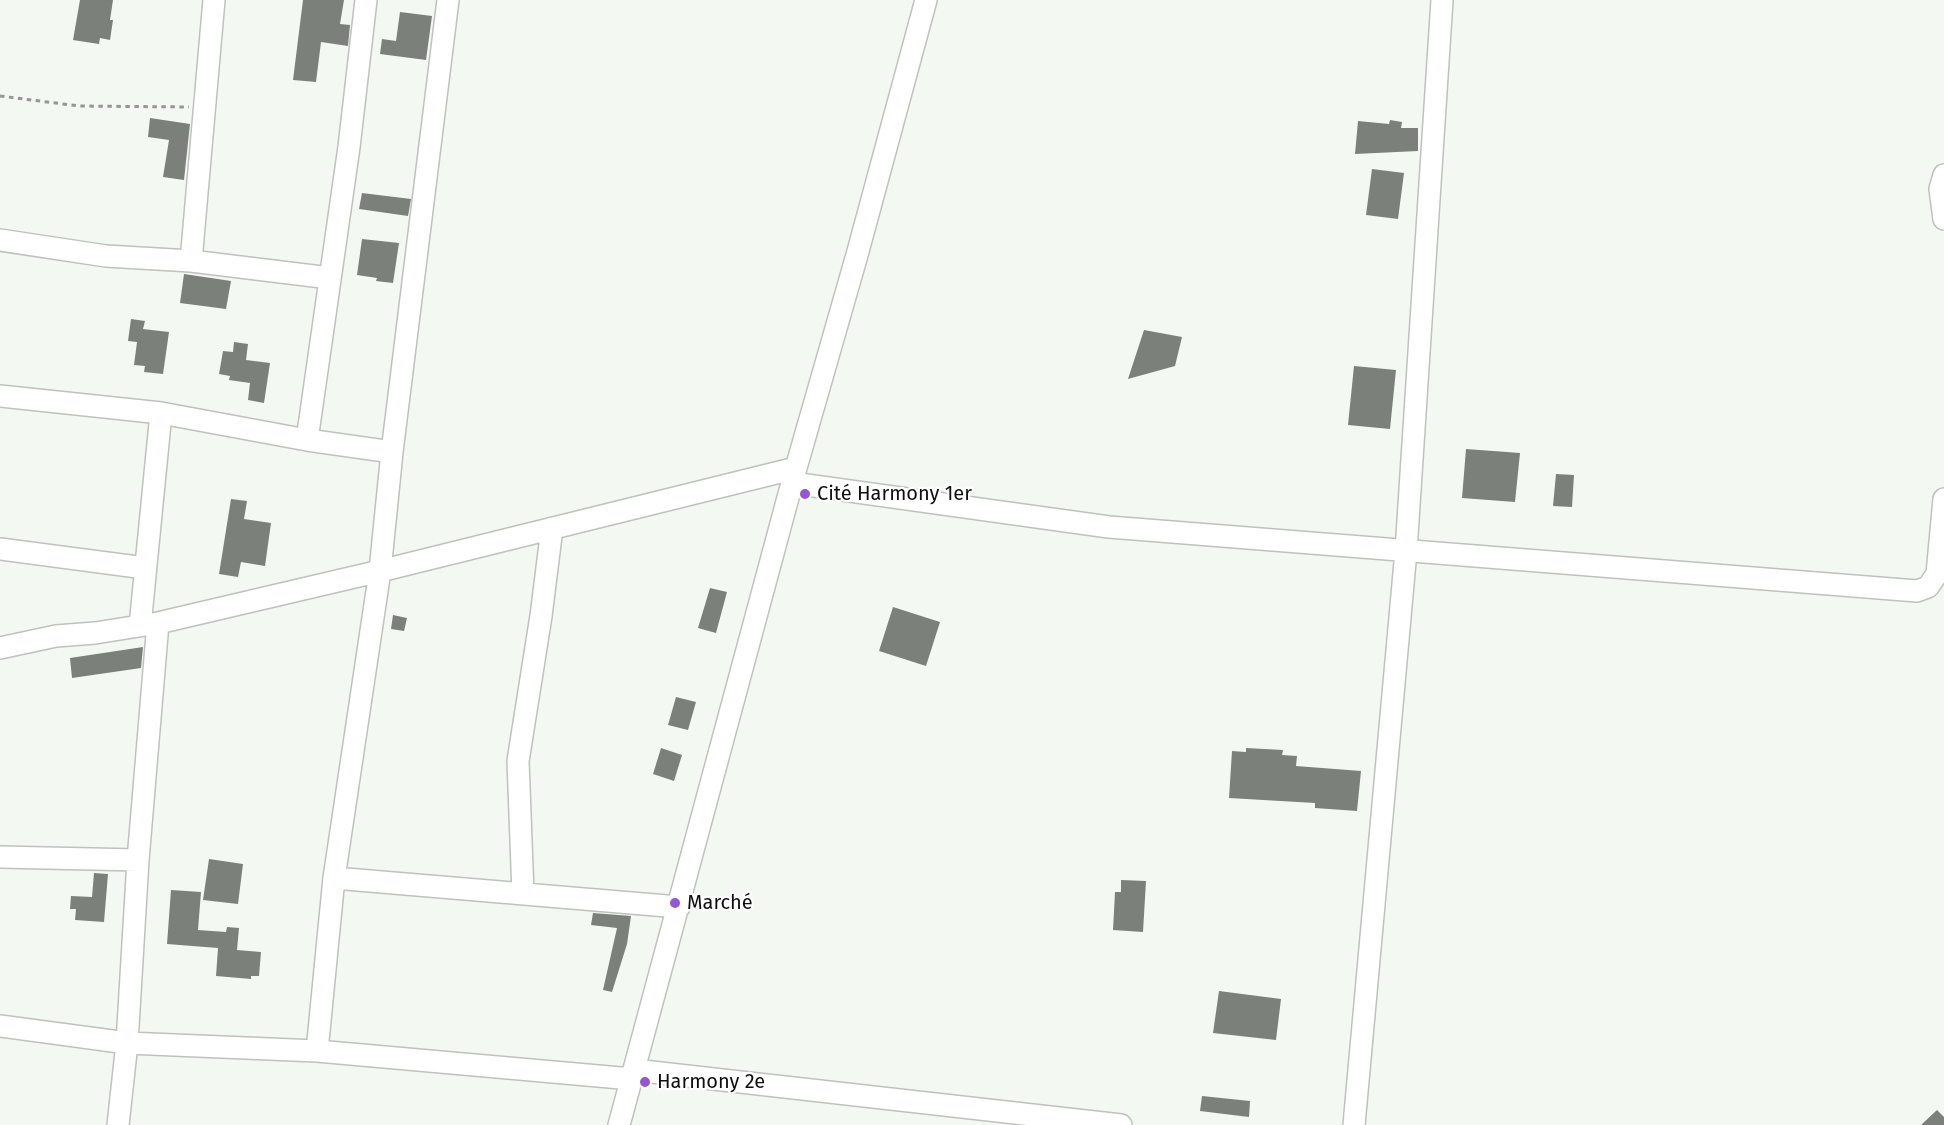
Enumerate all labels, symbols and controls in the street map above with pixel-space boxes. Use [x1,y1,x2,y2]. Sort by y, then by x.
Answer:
place label: Cité Harmony 1er [817,482,972,506]
marker: Cité Harmony 1er [798,487,812,501]
place label: Marché [687,891,753,915]
marker: Marché [668,896,682,910]
place label: Harmony 2e [657,1070,765,1094]
marker: Harmony 2e [638,1075,652,1089]

